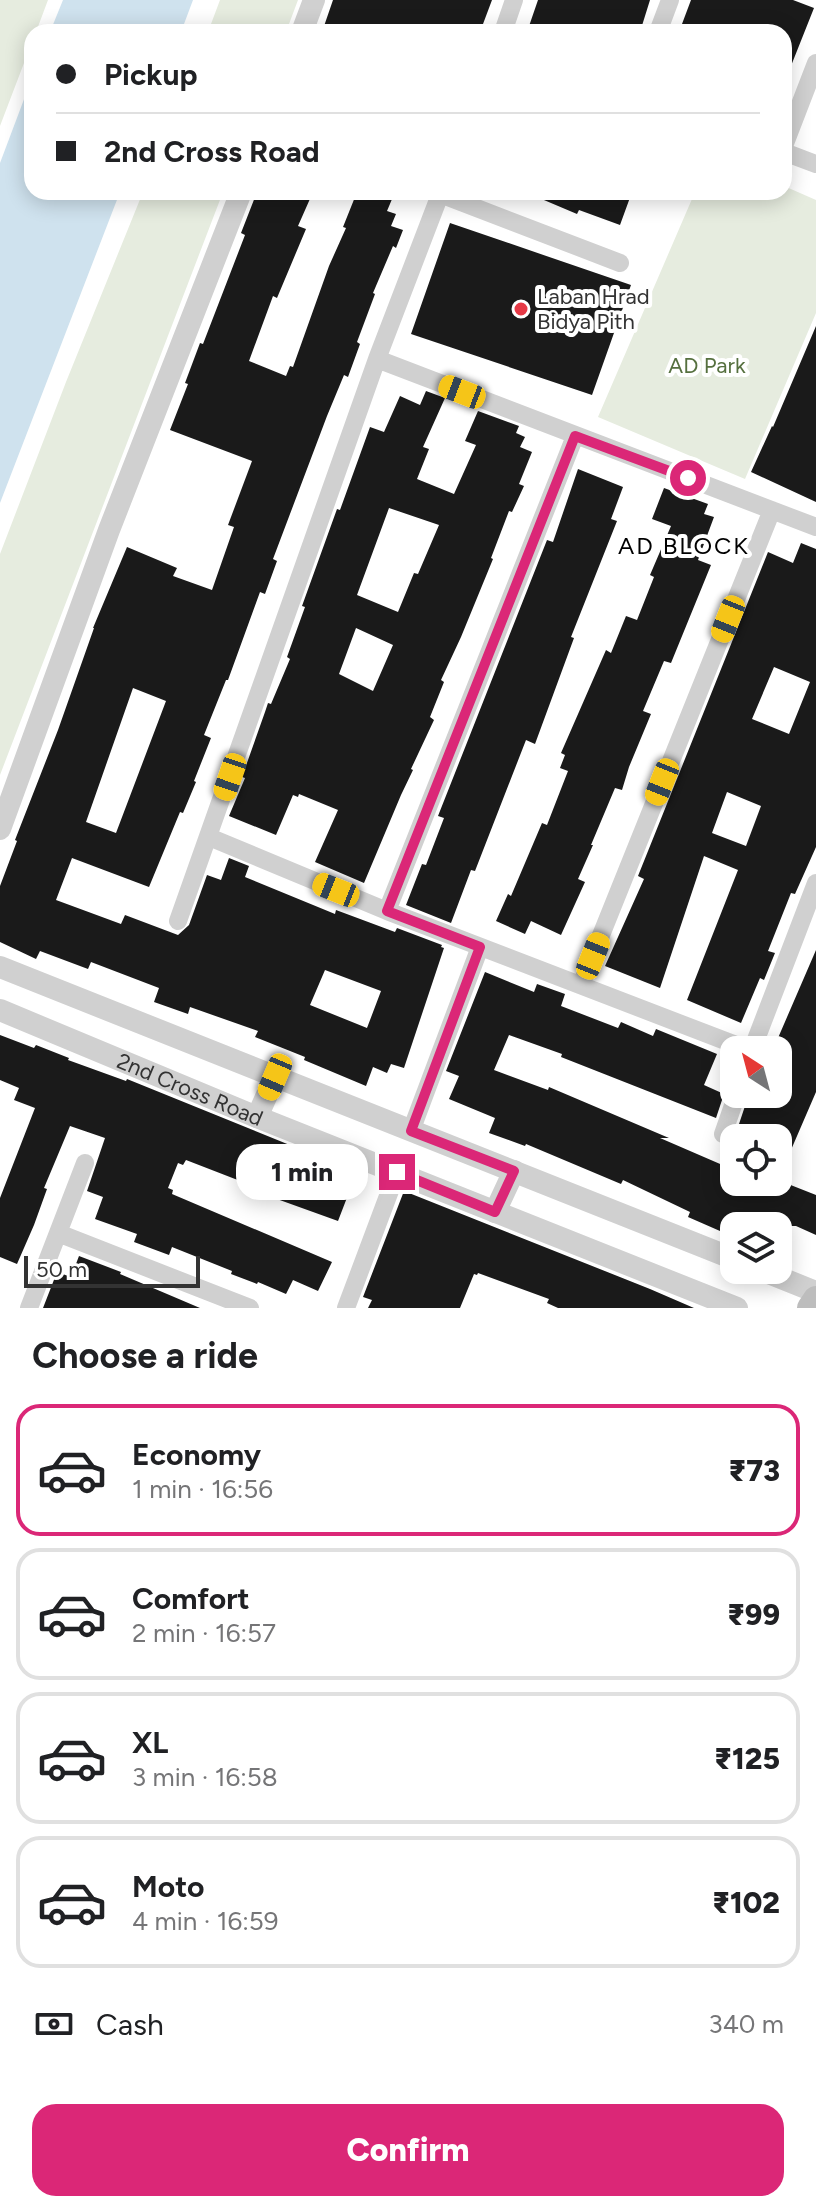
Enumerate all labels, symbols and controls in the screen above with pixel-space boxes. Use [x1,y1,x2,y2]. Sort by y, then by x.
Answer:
text: Pickup [104,56,198,93]
text: 2nd Cross Road [104,133,320,170]
place label: Laban Hrad Bidya Pith [537,283,650,335]
marker: Laban Hrad Bidya Pith [512,300,530,318]
park label: AD Park [668,352,746,379]
car [435,372,489,412]
route start [670,460,706,496]
district label: AD BLOCK [618,531,750,560]
car [708,592,748,646]
car [211,750,249,804]
car [642,755,682,809]
car [309,870,363,910]
car [573,929,613,983]
north arrow [720,1036,792,1108]
map controls [720,1036,792,1284]
street label: 2nd Cross Road [113,1047,267,1132]
car [255,1050,295,1104]
button: locate [720,1124,792,1196]
callout: 1 min [237,1144,369,1200]
route end [379,1154,415,1190]
text: 1 min [271,1156,333,1188]
button: layers [720,1212,792,1284]
scale bar [24,1252,200,1288]
text: 50 m [36,1256,87,1283]
text: Choose a ride [32,1334,258,1377]
icon: car [36,1434,108,1506]
text: Economy [132,1436,261,1473]
text: ₹73 [729,1452,780,1489]
text: 1 min · 16:56 [132,1473,273,1505]
icon: car [36,1578,108,1650]
text: Comfort [132,1580,250,1617]
text: ₹99 [727,1596,780,1633]
text: 2 min · 16:57 [132,1617,276,1649]
icon: car [36,1722,108,1794]
text: XL [132,1724,168,1761]
text: ₹125 [714,1740,780,1777]
text: 3 min · 16:58 [132,1761,278,1793]
icon: car [36,1866,108,1938]
text: Moto [132,1868,204,1905]
text: ₹102 [712,1884,780,1921]
text: 4 min · 16:59 [132,1905,278,1937]
icon: cash [32,2002,76,2046]
text: Cash [96,2006,164,2043]
text: 340 m [708,2008,784,2040]
button: Confirm [32,2104,784,2196]

